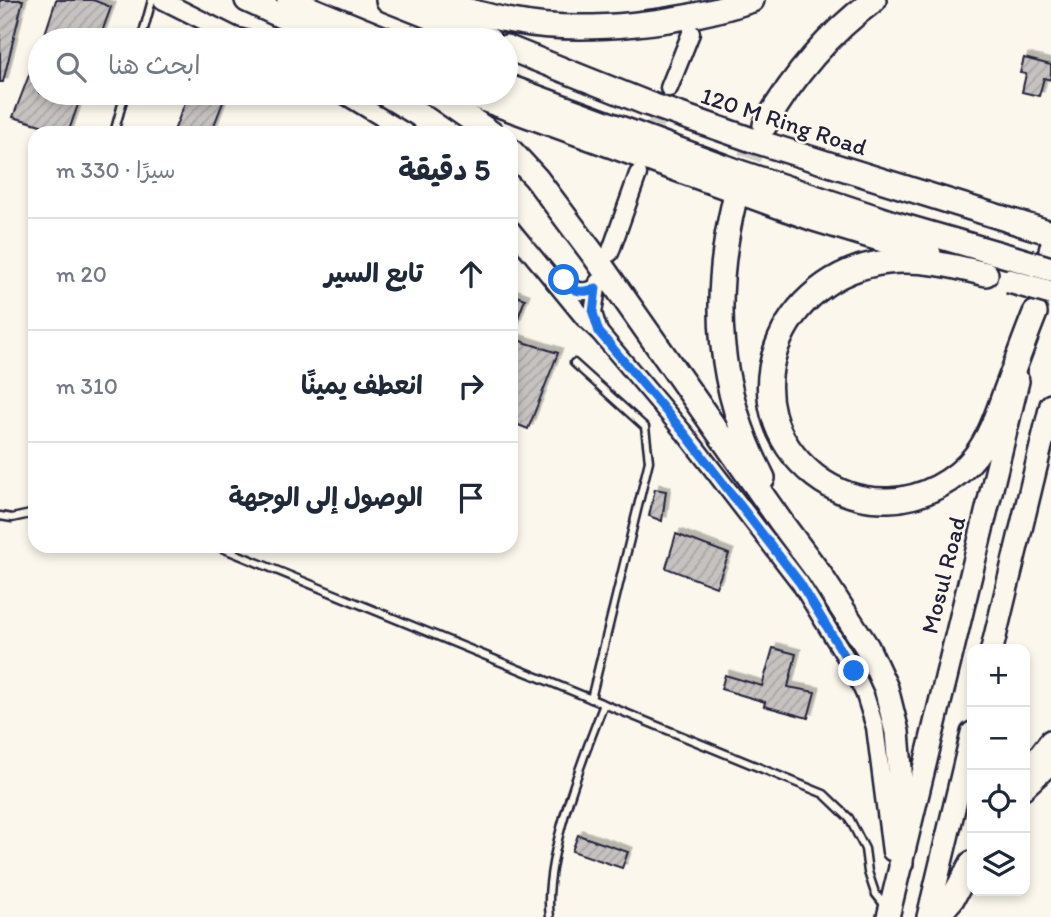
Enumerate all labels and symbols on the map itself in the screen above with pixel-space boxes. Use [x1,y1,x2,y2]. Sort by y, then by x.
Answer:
street label: 120 M Ring Road [697,80,871,162]
route start [548,264,579,295]
street label: Mosul Road [914,513,972,637]
route end [838,655,869,686]

